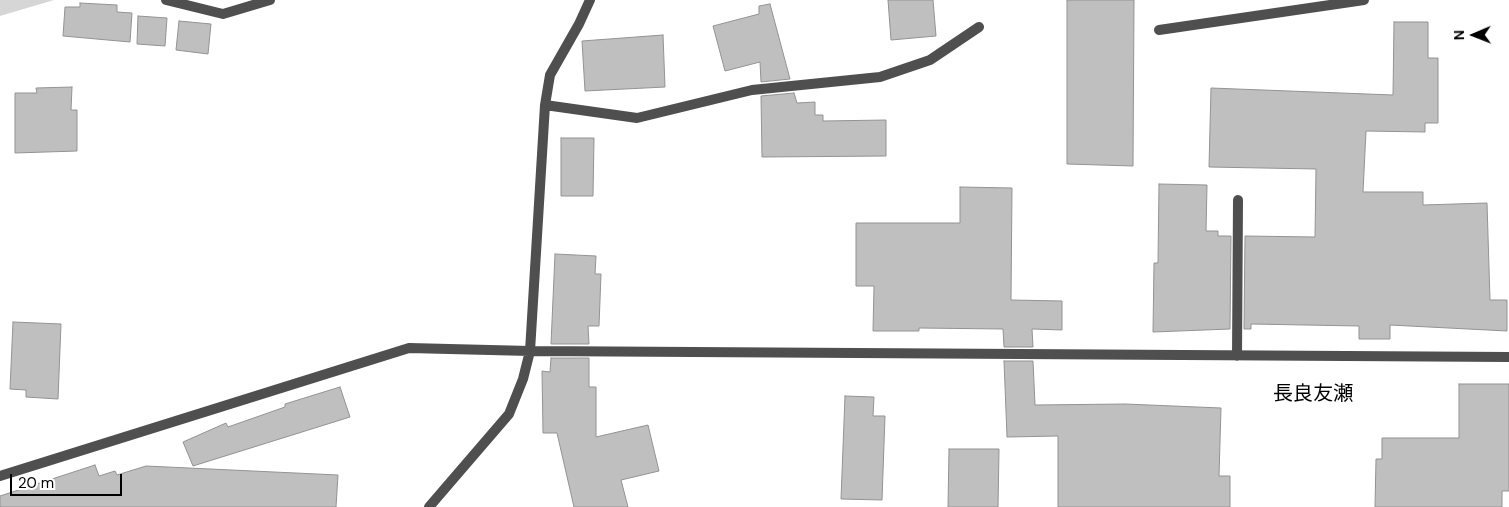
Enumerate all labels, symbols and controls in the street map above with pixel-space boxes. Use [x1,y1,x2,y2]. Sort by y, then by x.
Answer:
north arrow [1449,10,1499,60]
text: N [1450,30,1468,41]
district label: 長良友瀬 [1273,383,1353,407]
scale bar [12,464,125,496]
text: 20 m [18,473,54,493]

